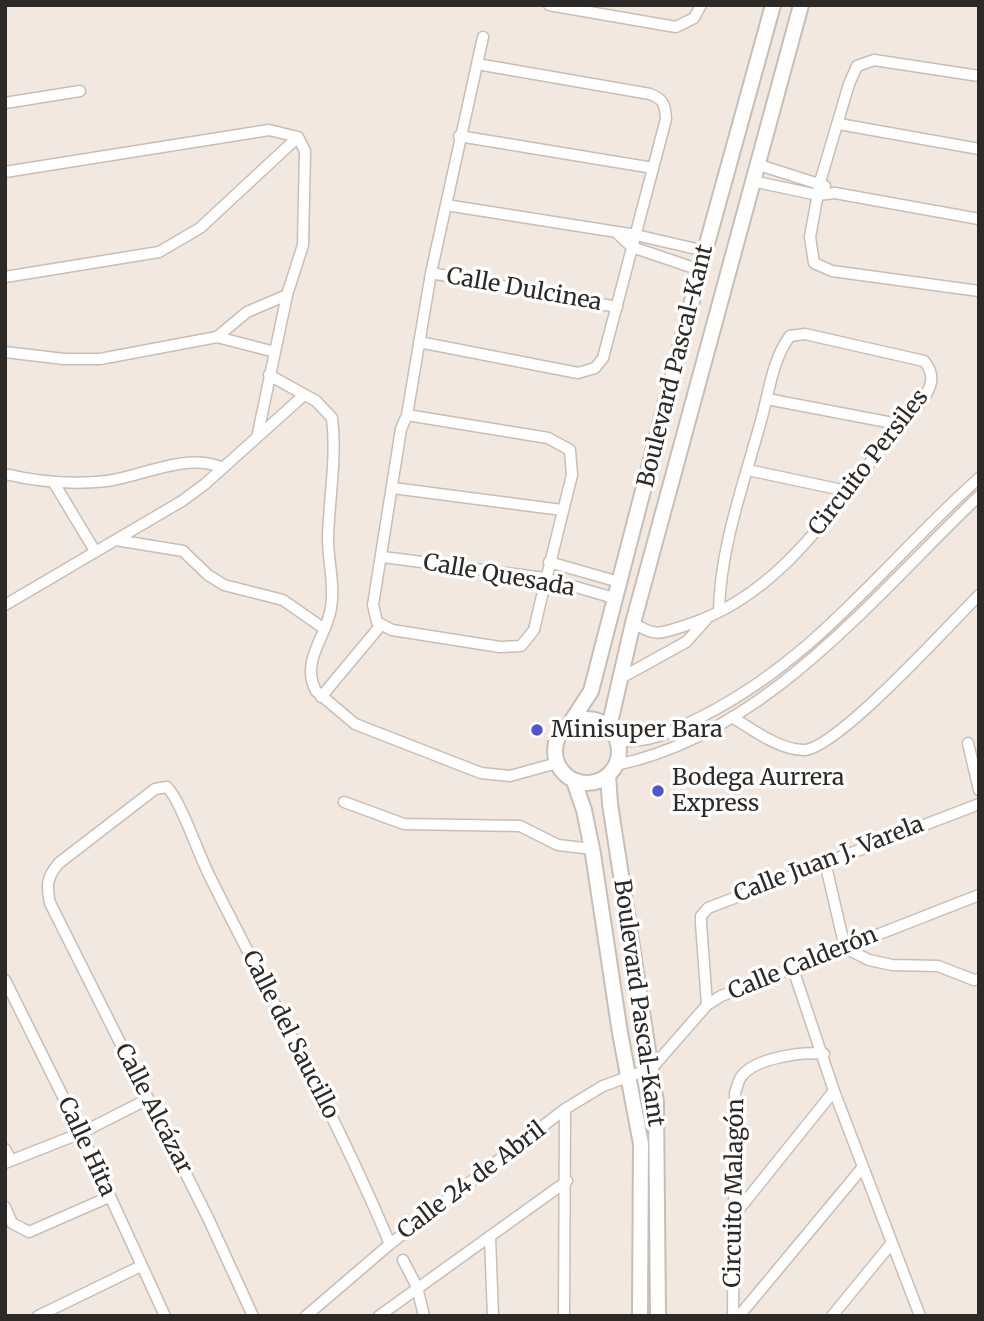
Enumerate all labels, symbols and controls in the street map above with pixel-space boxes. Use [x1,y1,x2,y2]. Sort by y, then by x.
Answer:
street label: Boulevard Pascal-Kant [632,242,720,490]
street label: Calle Dulcinea [444,263,604,317]
street label: Circuito Persiles [803,384,935,542]
street label: Calle Quesada [421,549,577,603]
place label: Minisuper Bara [551,716,723,744]
marker: Minisuper Bara [529,722,545,738]
place label: Bodega Aurrera Express [672,764,844,818]
marker: Bodega Aurrera Express [650,783,666,799]
street label: Calle Juan J. Varela [730,811,928,909]
street label: Boulevard Pascal-Kant [607,878,669,1128]
street label: Calle Calderón [724,922,882,1006]
street label: Calle del Saucillo [236,946,344,1124]
street label: Calle Alcázar [108,1039,198,1179]
street label: Calle Hita [51,1093,121,1201]
street label: Circuito Malagón [720,1098,750,1288]
street label: Calle 24 de Abril [393,1116,551,1246]

